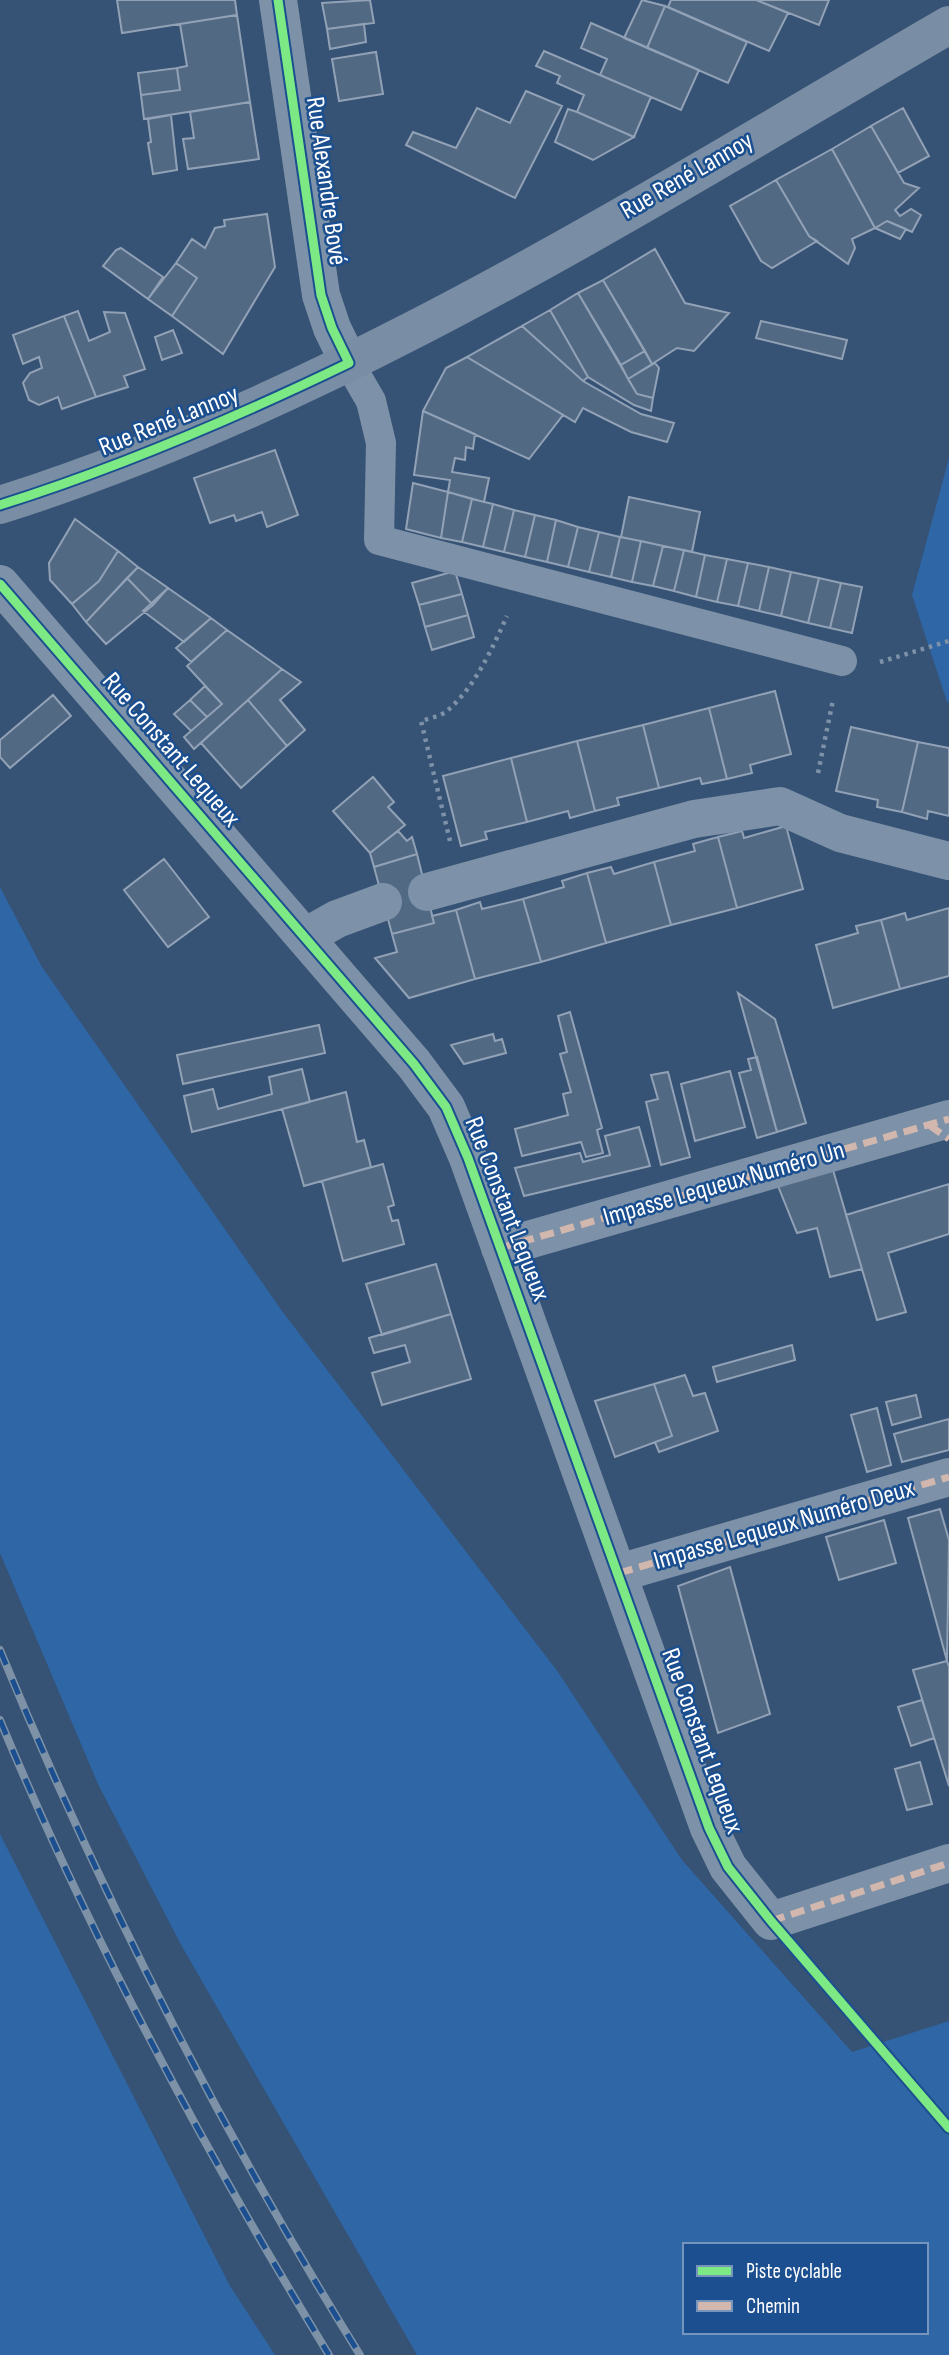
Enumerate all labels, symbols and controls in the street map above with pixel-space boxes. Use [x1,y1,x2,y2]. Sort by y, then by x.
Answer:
street label: Rue Alexandre Bové [299,95,353,267]
street label: Rue René Lannoy [615,126,759,226]
street label: Rue René Lannoy [95,379,243,463]
street label: Rue Constant Lequeux [95,666,247,834]
street label: Rue Constant Lequeux [458,1113,556,1306]
street label: Impasse Lequeux Numéro Un [600,1135,848,1233]
street label: Impasse Lequeux Numéro Deux [650,1473,918,1577]
street label: Rue Constant Lequeux [654,1644,750,1838]
legend [683,2243,928,2334]
text: Piste cyclable [746,2259,842,2284]
text: Chemin [746,2294,800,2319]

